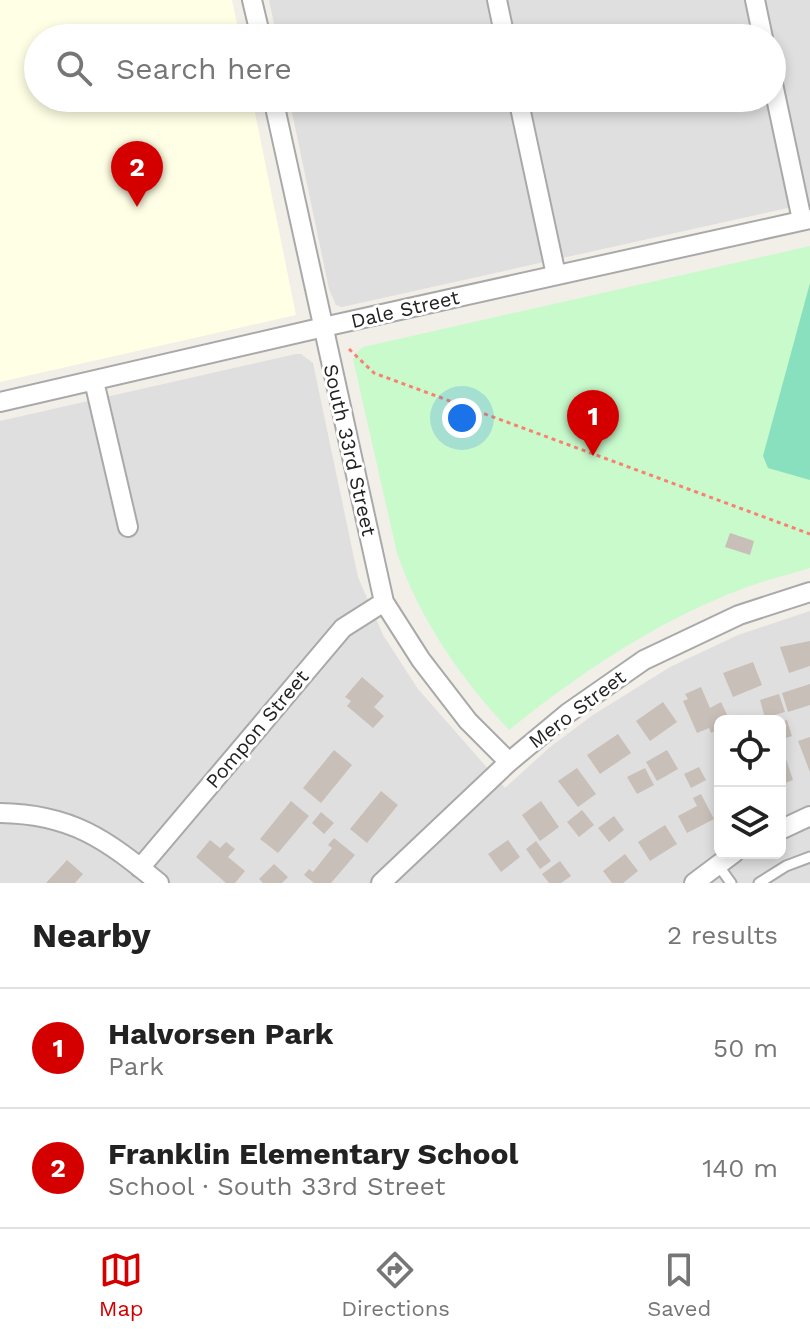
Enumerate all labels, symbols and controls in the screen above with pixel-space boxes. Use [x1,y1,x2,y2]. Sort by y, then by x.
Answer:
search box [24,24,786,112]
icon: search [52,46,96,90]
text: Search here [116,51,292,86]
pin: 2 [111,141,163,207]
street label: Dale Street [349,285,462,333]
street label: South 33rd Street [319,362,382,539]
pin: 1 [567,390,619,456]
your location [442,398,482,438]
street label: Mero Street [524,664,631,753]
street label: Pompon Street [201,665,314,793]
map controls [714,715,786,859]
button: locate [714,715,786,787]
button: layers [714,787,786,859]
text: Nearby [32,915,151,955]
text: 2 results [667,920,778,950]
text: Halvorsen Park [108,1016,333,1051]
text: 1 [52,1033,64,1063]
text: 50 m [713,1033,778,1063]
text: Park [108,1051,164,1081]
text: Franklin Elementary School [108,1136,518,1171]
text: 2 [50,1153,66,1183]
text: 140 m [702,1153,778,1183]
text: School · South 33rd Street [108,1171,445,1201]
tab: Map [99,1248,144,1321]
tab: Directions [341,1248,450,1321]
tab: Saved [647,1248,711,1321]

